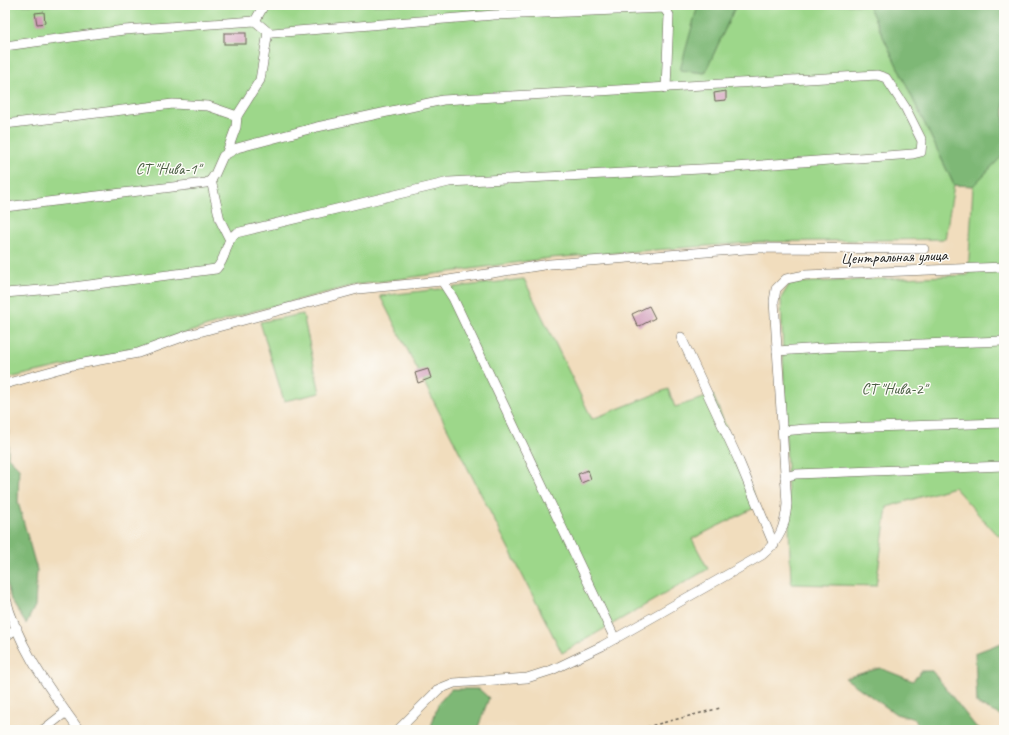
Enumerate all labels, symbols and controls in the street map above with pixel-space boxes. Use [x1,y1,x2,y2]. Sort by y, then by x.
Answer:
park label: СТ "Нива-1" [135,159,204,179]
street label: Центральная улица [840,245,949,269]
park label: СТ "Нива-2" [861,379,930,399]

